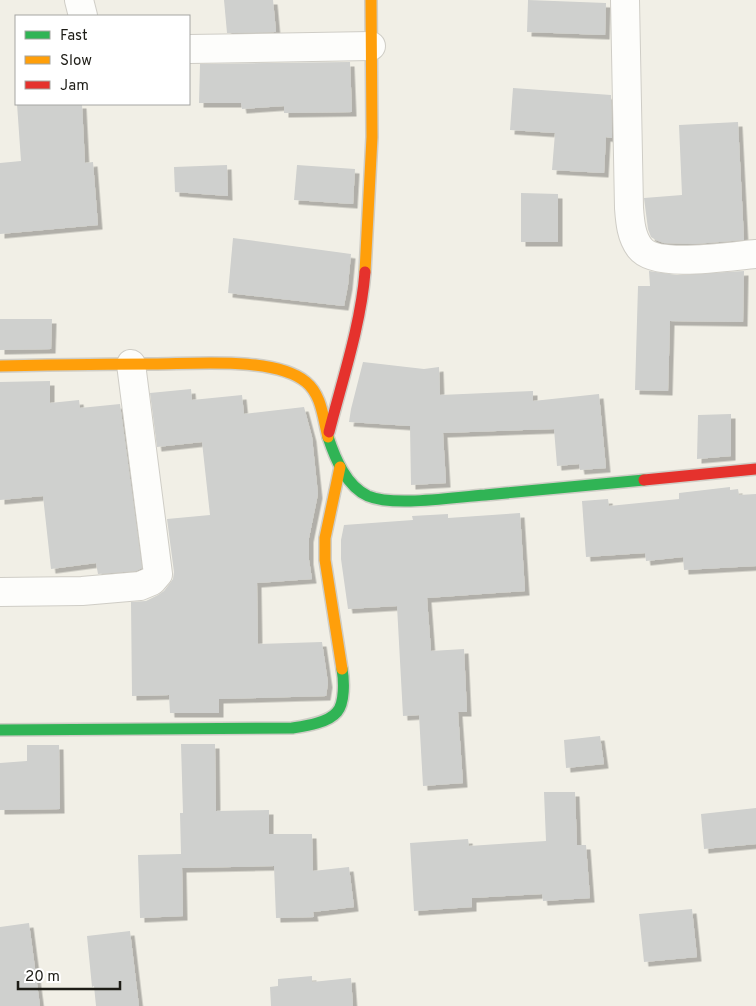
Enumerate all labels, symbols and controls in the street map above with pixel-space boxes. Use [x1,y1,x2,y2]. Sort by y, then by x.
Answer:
legend [15,15,190,105]
text: Fast [60,27,88,46]
text: Slow [60,52,92,71]
text: Jam [60,77,89,96]
scale bar [18,958,120,990]
text: 20 m [25,968,60,987]

